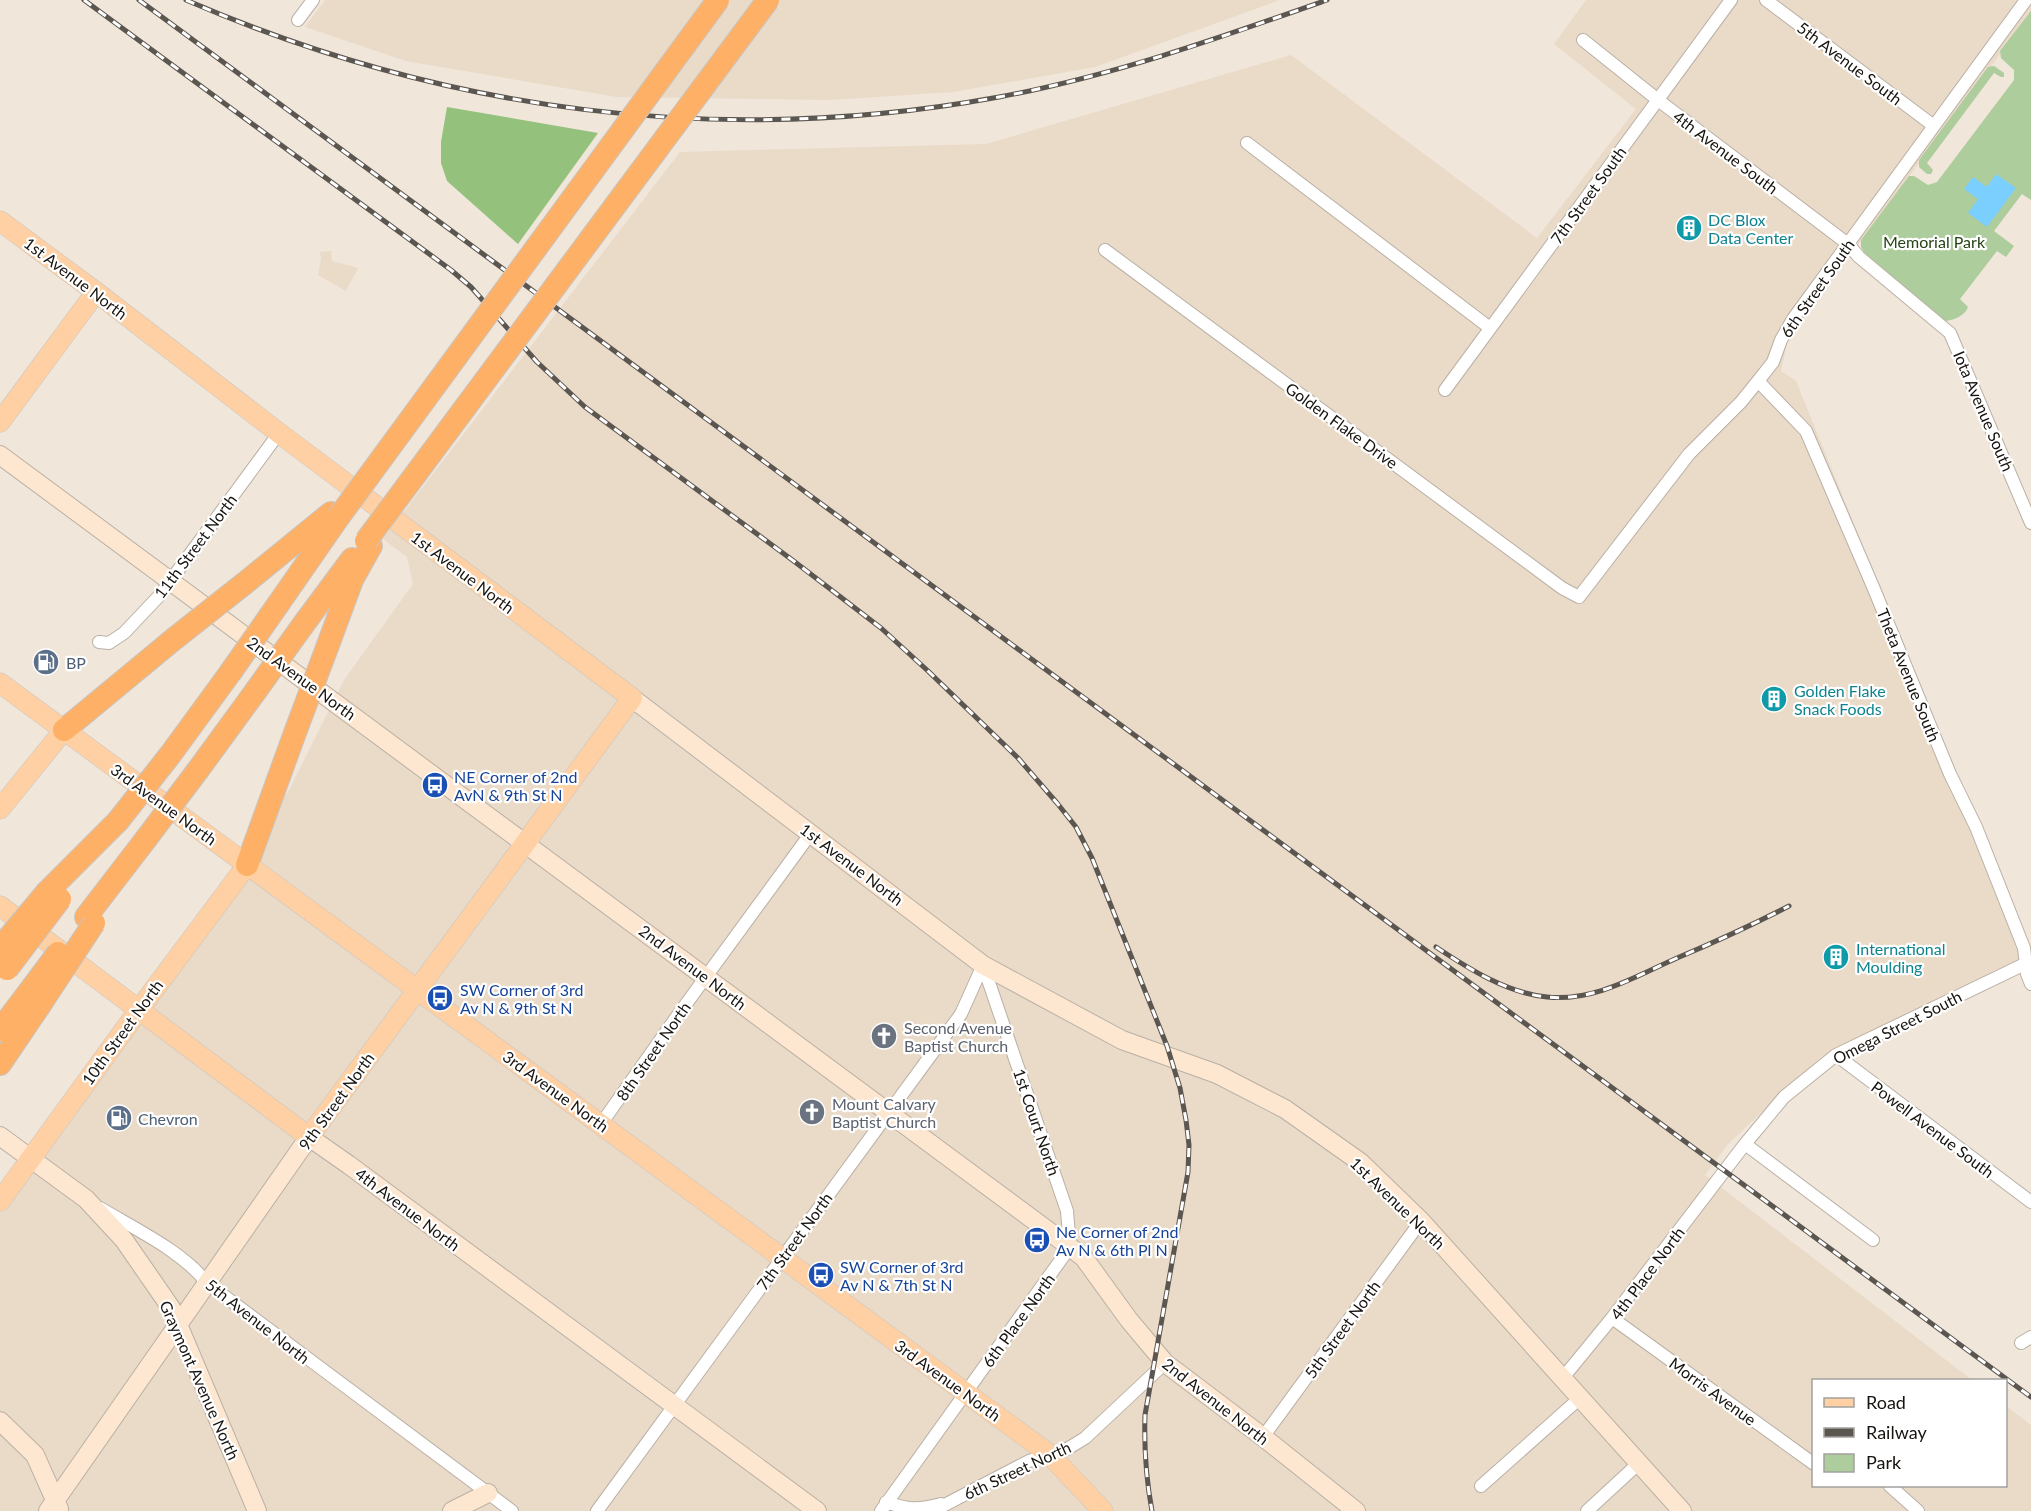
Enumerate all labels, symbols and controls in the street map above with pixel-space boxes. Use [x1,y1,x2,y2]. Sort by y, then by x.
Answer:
street label: 5th Avenue South [1794,18,1906,108]
street label: 4th Avenue South [1670,107,1782,197]
street label: 7th Street South [1546,143,1630,247]
place label: DC Blox Data Center [1708,210,1794,247]
building icon: DC Blox Data Center [1674,213,1704,243]
park label: Memorial Park [1883,232,1986,251]
street label: 1st Avenue North [21,233,131,323]
street label: 6th Street South [1776,235,1858,341]
street label: Iota Avenue South [1950,348,2018,474]
street label: Golden Flake Drive [1282,378,1402,472]
street label: 11th Street North [150,490,240,602]
street label: 1st Avenue North [408,527,518,617]
street label: Theta Avenue South [1874,606,1944,744]
street label: 2nd Avenue North [244,632,360,724]
fuel station icon: BP [31,647,61,677]
place label: BP [66,653,86,672]
place label: Golden Flake Snack Foods [1794,681,1886,718]
building icon: Golden Flake Snack Foods [1759,684,1789,714]
street label: 3rd Avenue North [107,759,221,849]
place label: NE Corner of 2nd AvN & 9th St N [454,767,577,804]
bus stop icon: NE Corner of 2nd AvN & 9th St N [420,770,450,800]
street label: 1st Avenue North [797,819,907,909]
street label: 2nd Avenue North [636,920,750,1014]
place label: International Moulding [1856,939,1946,976]
building icon: International Moulding [1821,942,1851,972]
street label: 10th Street North [78,976,166,1088]
place label: SW Corner of 3rd Av N & 9th St N [460,980,584,1017]
bus stop icon: SW Corner of 3rd Av N & 9th St N [425,983,455,1013]
street label: Omega Street South [1829,986,1965,1068]
street label: 8th Street North [612,998,694,1104]
place label: Second Avenue Baptist Church [904,1018,1012,1055]
church icon: Second Avenue Baptist Church [869,1021,899,1051]
street label: 3rd Avenue North [499,1046,613,1136]
street label: 9th Street North [294,1049,378,1153]
street label: 1st Court North [1010,1066,1064,1178]
street label: Powell Avenue South [1868,1077,1998,1181]
place label: Mount Calvary Baptist Church [832,1094,937,1131]
church icon: Mount Calvary Baptist Church [797,1097,827,1127]
fuel station icon: Chevron [104,1103,134,1133]
place label: Chevron [138,1109,198,1128]
street label: 1st Avenue North [1347,1153,1449,1253]
street label: 4th Avenue North [352,1163,464,1255]
street label: 7th Street North [752,1189,836,1293]
place label: Ne Corner of 2nd Av N & 6th Pl N [1056,1222,1178,1259]
street label: 4th Place North [1606,1223,1688,1323]
bus stop icon: Ne Corner of 2nd Av N & 6th Pl N [1022,1225,1052,1255]
place label: SW Corner of 3rd Av N & 7th St N [840,1257,964,1294]
bus stop icon: SW Corner of 3rd Av N & 7th St N [806,1260,836,1290]
street label: 6th Place North [978,1270,1058,1370]
street label: 5th Avenue North [202,1275,314,1367]
street label: 5th Street North [1300,1277,1384,1381]
street label: Graymont Avenue North [156,1297,244,1463]
street label: 3rd Avenue North [891,1335,1005,1425]
street label: Morris Avenue [1666,1353,1760,1429]
street label: 2nd Avenue North [1159,1354,1273,1448]
legend [1812,1379,2007,1487]
text: Road [1866,1391,1906,1413]
text: Railway [1866,1421,1927,1443]
street label: 6th Street North [961,1437,1073,1503]
text: Park [1866,1451,1902,1473]

